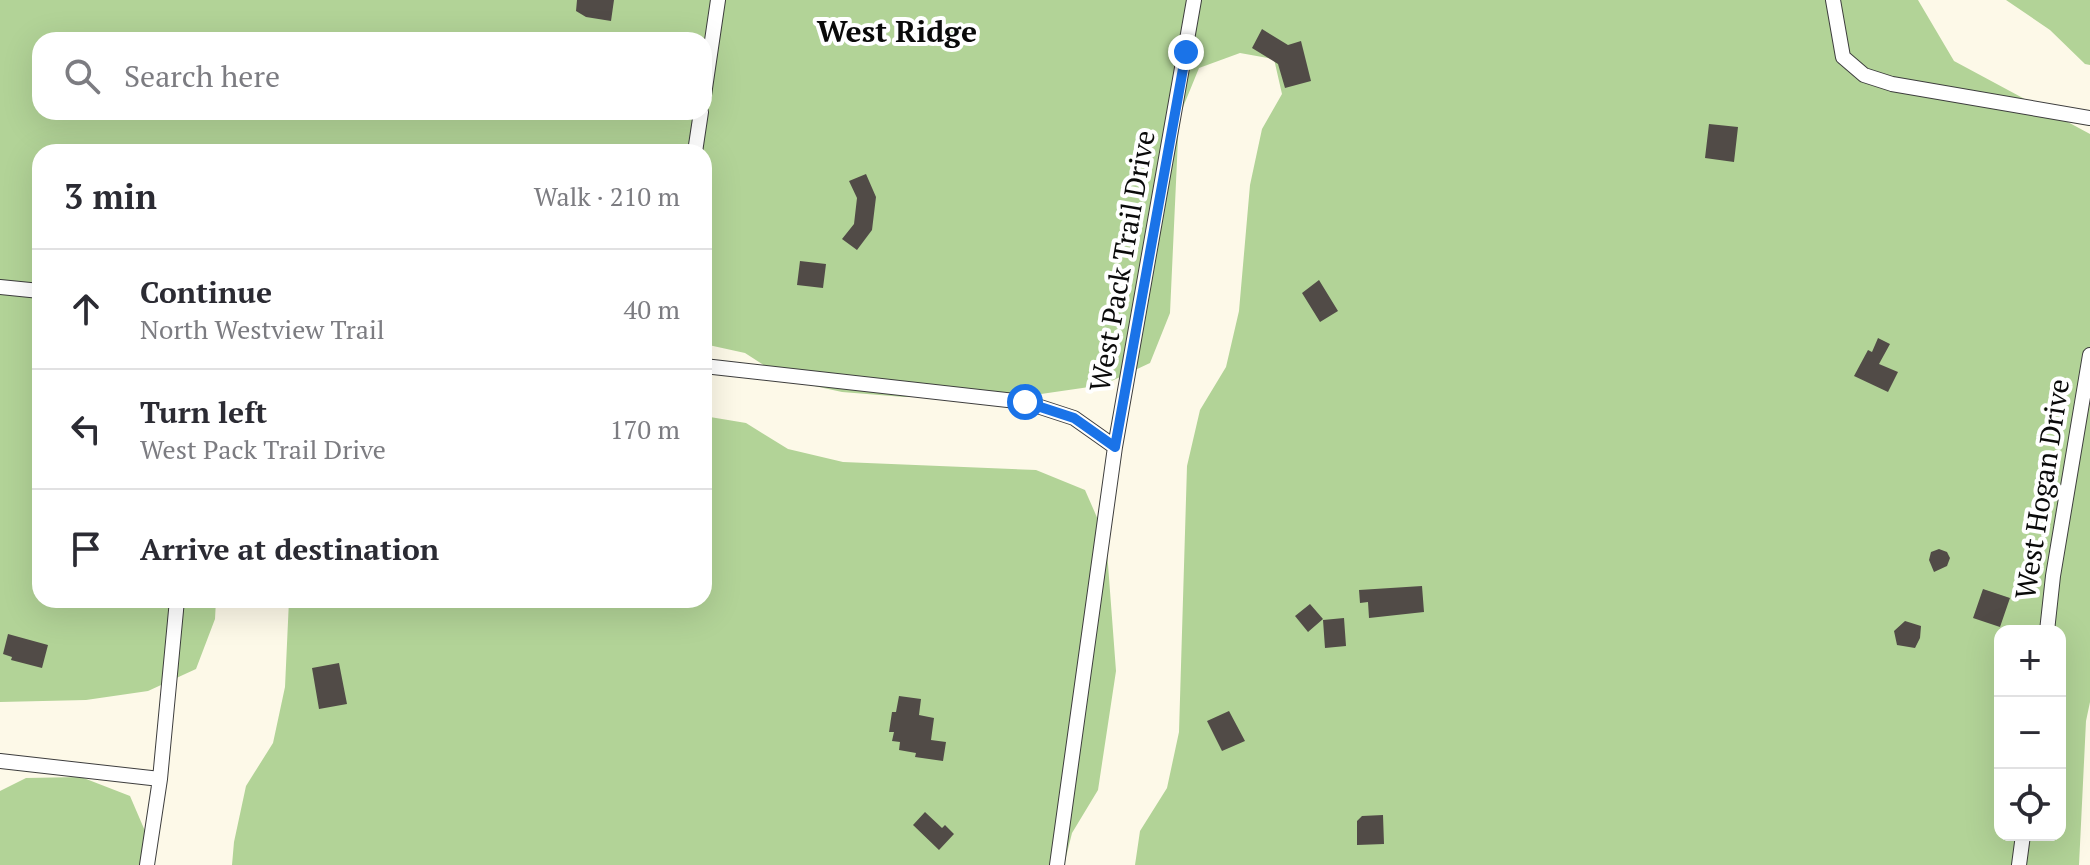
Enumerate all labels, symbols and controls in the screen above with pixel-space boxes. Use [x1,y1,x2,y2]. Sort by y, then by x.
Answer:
district label: West Ridge [817,11,977,51]
search box [32,32,712,120]
route end [1168,34,1204,70]
icon: search [60,54,104,98]
text: Search here [124,56,280,96]
street label: West Pack Trail Drive [1080,127,1163,394]
text: 3 min [64,174,157,219]
text: Walk · 210 m [534,179,680,213]
text: Continue [140,272,272,312]
icon: ahead [64,287,108,331]
text: 40 m [624,292,680,326]
text: North Westview Trail [140,312,385,346]
street label: West Hogan Drive [2006,376,2077,602]
route start [1007,384,1043,420]
text: Turn left [140,392,267,432]
icon: left [64,407,108,451]
text: 170 m [610,412,680,446]
text: West Pack Trail Drive [140,432,386,466]
icon: arrive [64,527,108,571]
text: Arrive at destination [140,529,439,569]
map controls [1994,625,2066,841]
button: + [1994,625,2066,697]
button: − [1994,697,2066,769]
button: locate [1994,769,2066,841]

